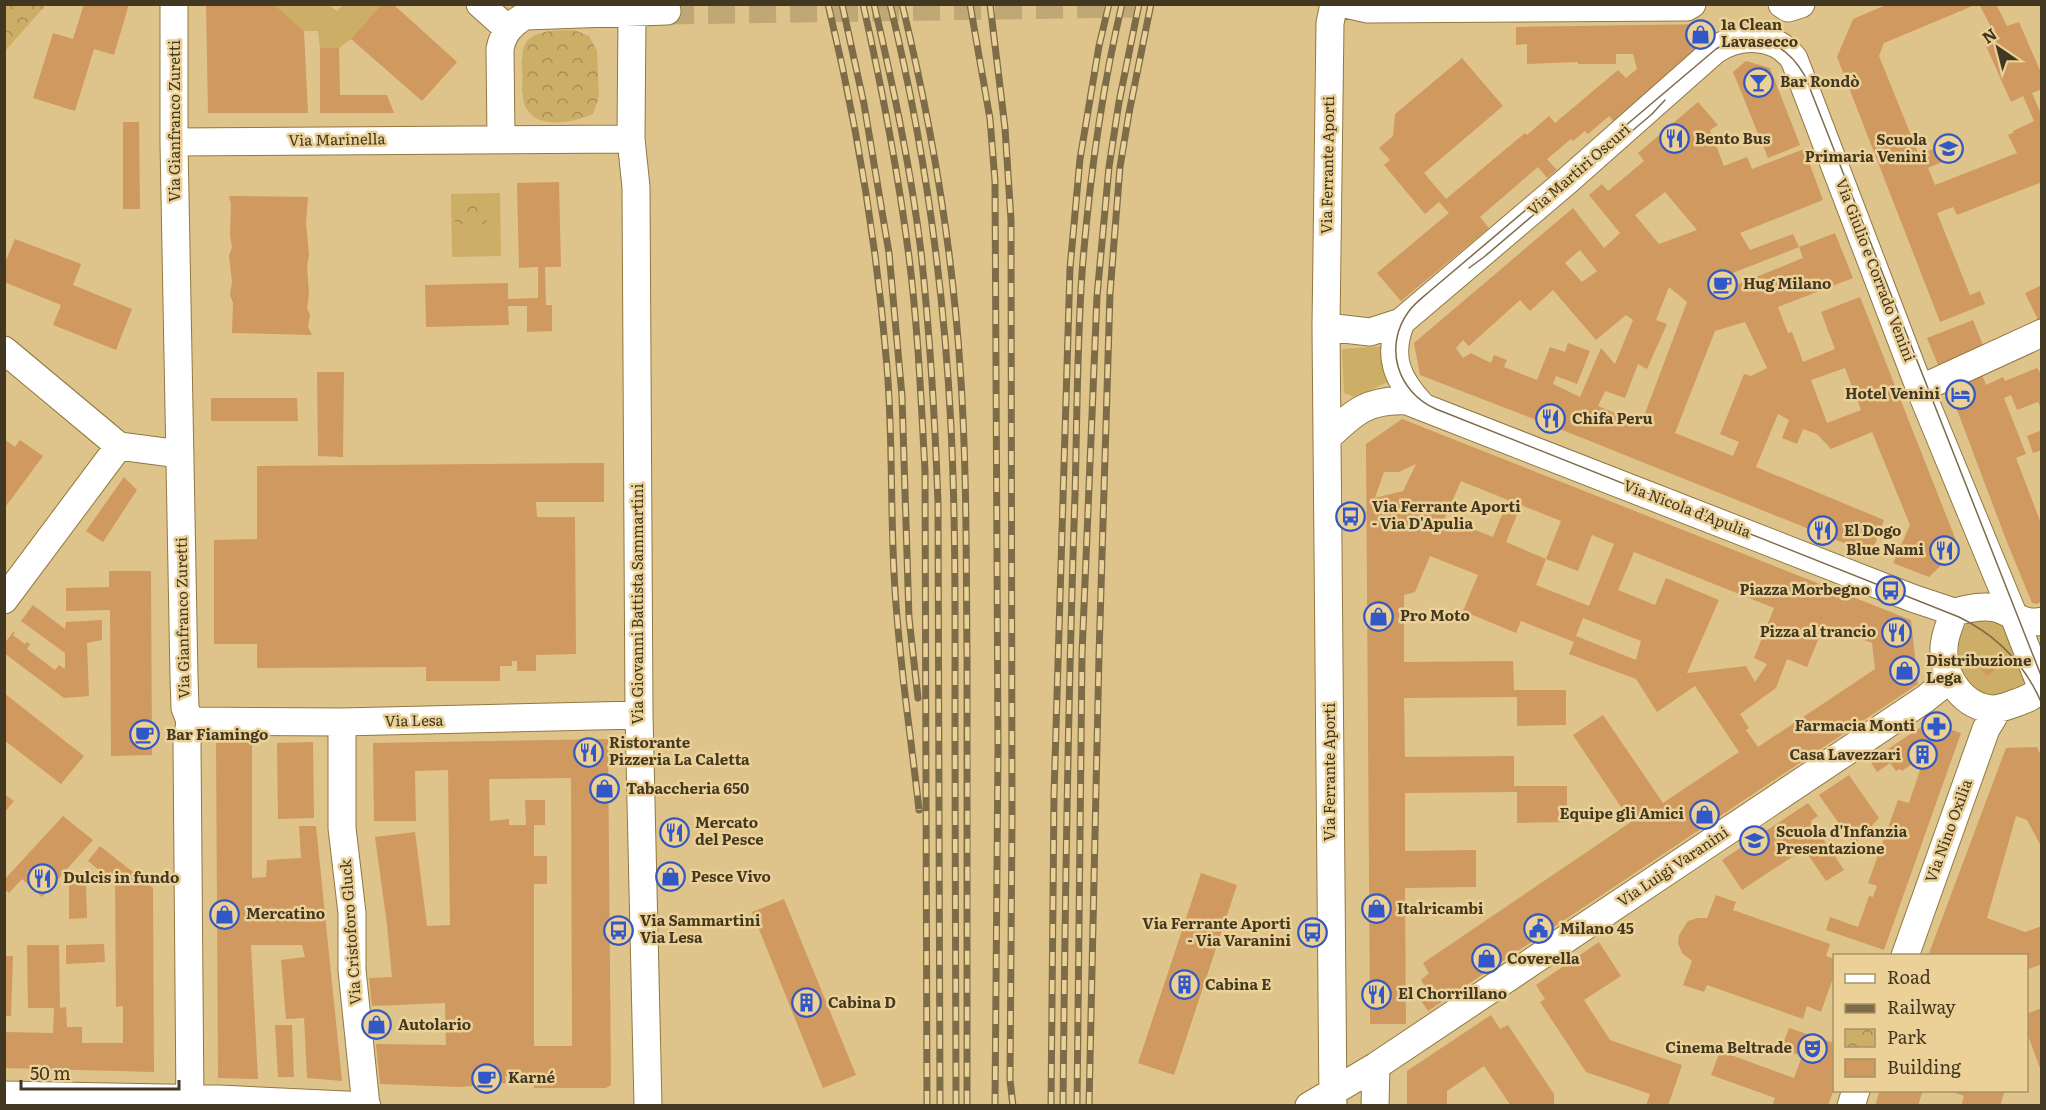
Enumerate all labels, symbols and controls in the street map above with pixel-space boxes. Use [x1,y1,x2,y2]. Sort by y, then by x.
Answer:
place label: 1a Clean Lavasecco [1721,12,1798,52]
shop icon: 1a Clean Lavasecco [1684,18,1716,50]
north arrow [1968,18,2028,78]
text: N [1976,21,2001,49]
street label: Via Gianfranco Zuretti [162,40,185,202]
bar icon: Bar Rondò [1743,66,1775,98]
place label: Bar Rondò [1780,69,1860,92]
street label: Via Ferrante Aporti [1314,96,1339,234]
street label: Via Martiri Oscuri [1521,117,1635,220]
restaurant icon: Bento Bus [1658,123,1690,155]
street label: Via Marinella [288,126,387,151]
place label: Bento Bus [1695,126,1771,149]
place label: Scuola Primaria Venini [1805,127,1928,167]
school or university icon: Scuola Primaria Venini [1932,133,1964,165]
street label: Via Giulio e Corrado Venini [1831,175,1922,364]
cafe icon: Hug Milano [1706,268,1738,300]
place label: Hug Milano [1743,271,1831,294]
hotel icon: Hotel Venini [1945,378,1977,410]
place label: Hotel Venini [1845,381,1941,404]
restaurant icon: Chifa Peru [1535,403,1567,435]
place label: Chifa Peru [1572,406,1653,429]
street label: Via Nicola d'Apulia [1620,473,1756,543]
street label: Via Giovanni Battista Sammartini [625,483,648,725]
place label: Via Ferrante Aporti - Via D'Apulia [1372,494,1521,534]
bus stop icon: Via Ferrante Aporti - Via D'Apulia [1335,500,1367,532]
restaurant icon: El Dogo [1807,515,1839,547]
place label: El Dogo [1844,518,1901,541]
restaurant icon: Blue Nami [1929,534,1961,566]
street label: Via Gianfranco Zuretti [169,537,194,699]
place label: Blue Nami [1846,537,1925,560]
bus stop icon: Piazza Morbegno [1875,574,1907,606]
place label: Piazza Morbegno [1740,577,1870,600]
shop icon: Pro Moto [1363,600,1395,632]
place label: Pro Moto [1400,603,1470,626]
restaurant icon: Pizza al trancio [1881,616,1913,648]
place label: Pizza al trancio [1760,619,1876,642]
place label: Distribuzione Lega [1926,648,2032,688]
shop icon: Distribuzione Lega [1889,654,1921,686]
street label: Via Ferrante Aporti [1317,703,1340,841]
street label: Via Lesa [384,707,445,732]
pharmacy icon: Farmacia Monti [1920,710,1952,742]
place label: Farmacia Monti [1795,713,1916,736]
cafe icon: Bar Fiamingo [129,719,161,751]
place label: Bar Fiamingo [166,722,268,745]
place label: Ristorante Pizzeria La Caletta [609,730,750,770]
restaurant icon: Ristorante Pizzeria La Caletta [572,736,604,768]
building icon: Casa Lavezzari [1906,739,1938,771]
place label: Casa Lavezzari [1790,742,1902,765]
shop icon: Tabaccheria 650 [589,773,621,805]
street label: Via Nino Oxilia [1918,775,1977,885]
place label: Tabaccheria 650 [626,776,749,799]
shop icon: Equipe gli Amici [1689,798,1721,830]
place label: Equipe gli Amici [1559,801,1685,824]
place label: Mercato del Pesce [695,810,764,850]
restaurant icon: Mercato del Pesce [658,816,690,848]
place label: Scuola d'Infanzia Presentazione [1776,819,1908,859]
street label: Via Luigi Varanini [1612,820,1732,912]
school or university icon: Scuola d'Infanzia Presentazione [1739,825,1771,857]
street label: Via Cristoforo Gluck [333,858,366,1006]
shop icon: Pesce Vivo [654,861,686,893]
restaurant icon: Dulcis in fundo [26,862,58,894]
place label: Pesce Vivo [691,864,771,887]
place label: Dulcis in fundo [63,865,179,888]
shop icon: Italricambi [1360,893,1392,925]
place label: Italricambi [1397,896,1484,919]
shop icon: Mercatino [209,898,241,930]
place label: Mercatino [246,901,325,924]
place label: Via Sammartini Via Lesa [640,908,761,948]
place label: Via Ferrante Aporti - Via Varanini [1142,911,1292,951]
public building icon: Milano 45 [1523,913,1555,945]
bus stop icon: Via Sammartini Via Lesa [603,914,635,946]
place label: Milano 45 [1560,916,1634,939]
bus stop icon: Via Ferrante Aporti - Via Varanini [1296,917,1328,949]
shop icon: Coverella [1470,943,1502,975]
place label: Coverella [1507,946,1580,969]
legend [1833,954,2028,1092]
text: Road [1887,963,1931,990]
building icon: Cabina E [1168,969,1200,1001]
place label: Cabina E [1205,972,1271,995]
restaurant icon: El Chorrillano [1361,978,1393,1010]
place label: El Chorrillano [1398,981,1507,1004]
building icon: Cabina D [791,987,823,1019]
place label: Cabina D [828,990,896,1013]
text: Railway [1887,993,1956,1020]
shop icon: Autolario [361,1009,393,1041]
place label: Autolario [398,1012,471,1035]
text: Park [1887,1023,1928,1050]
theatre icon: Cinema Beltrade [1797,1032,1829,1064]
place label: Cinema Beltrade [1665,1035,1792,1058]
scale bar [21,1053,178,1091]
text: Building [1887,1053,1962,1080]
text: 50 m [30,1059,71,1086]
cafe icon: Karné [471,1062,503,1094]
place label: Karné [508,1065,556,1088]

